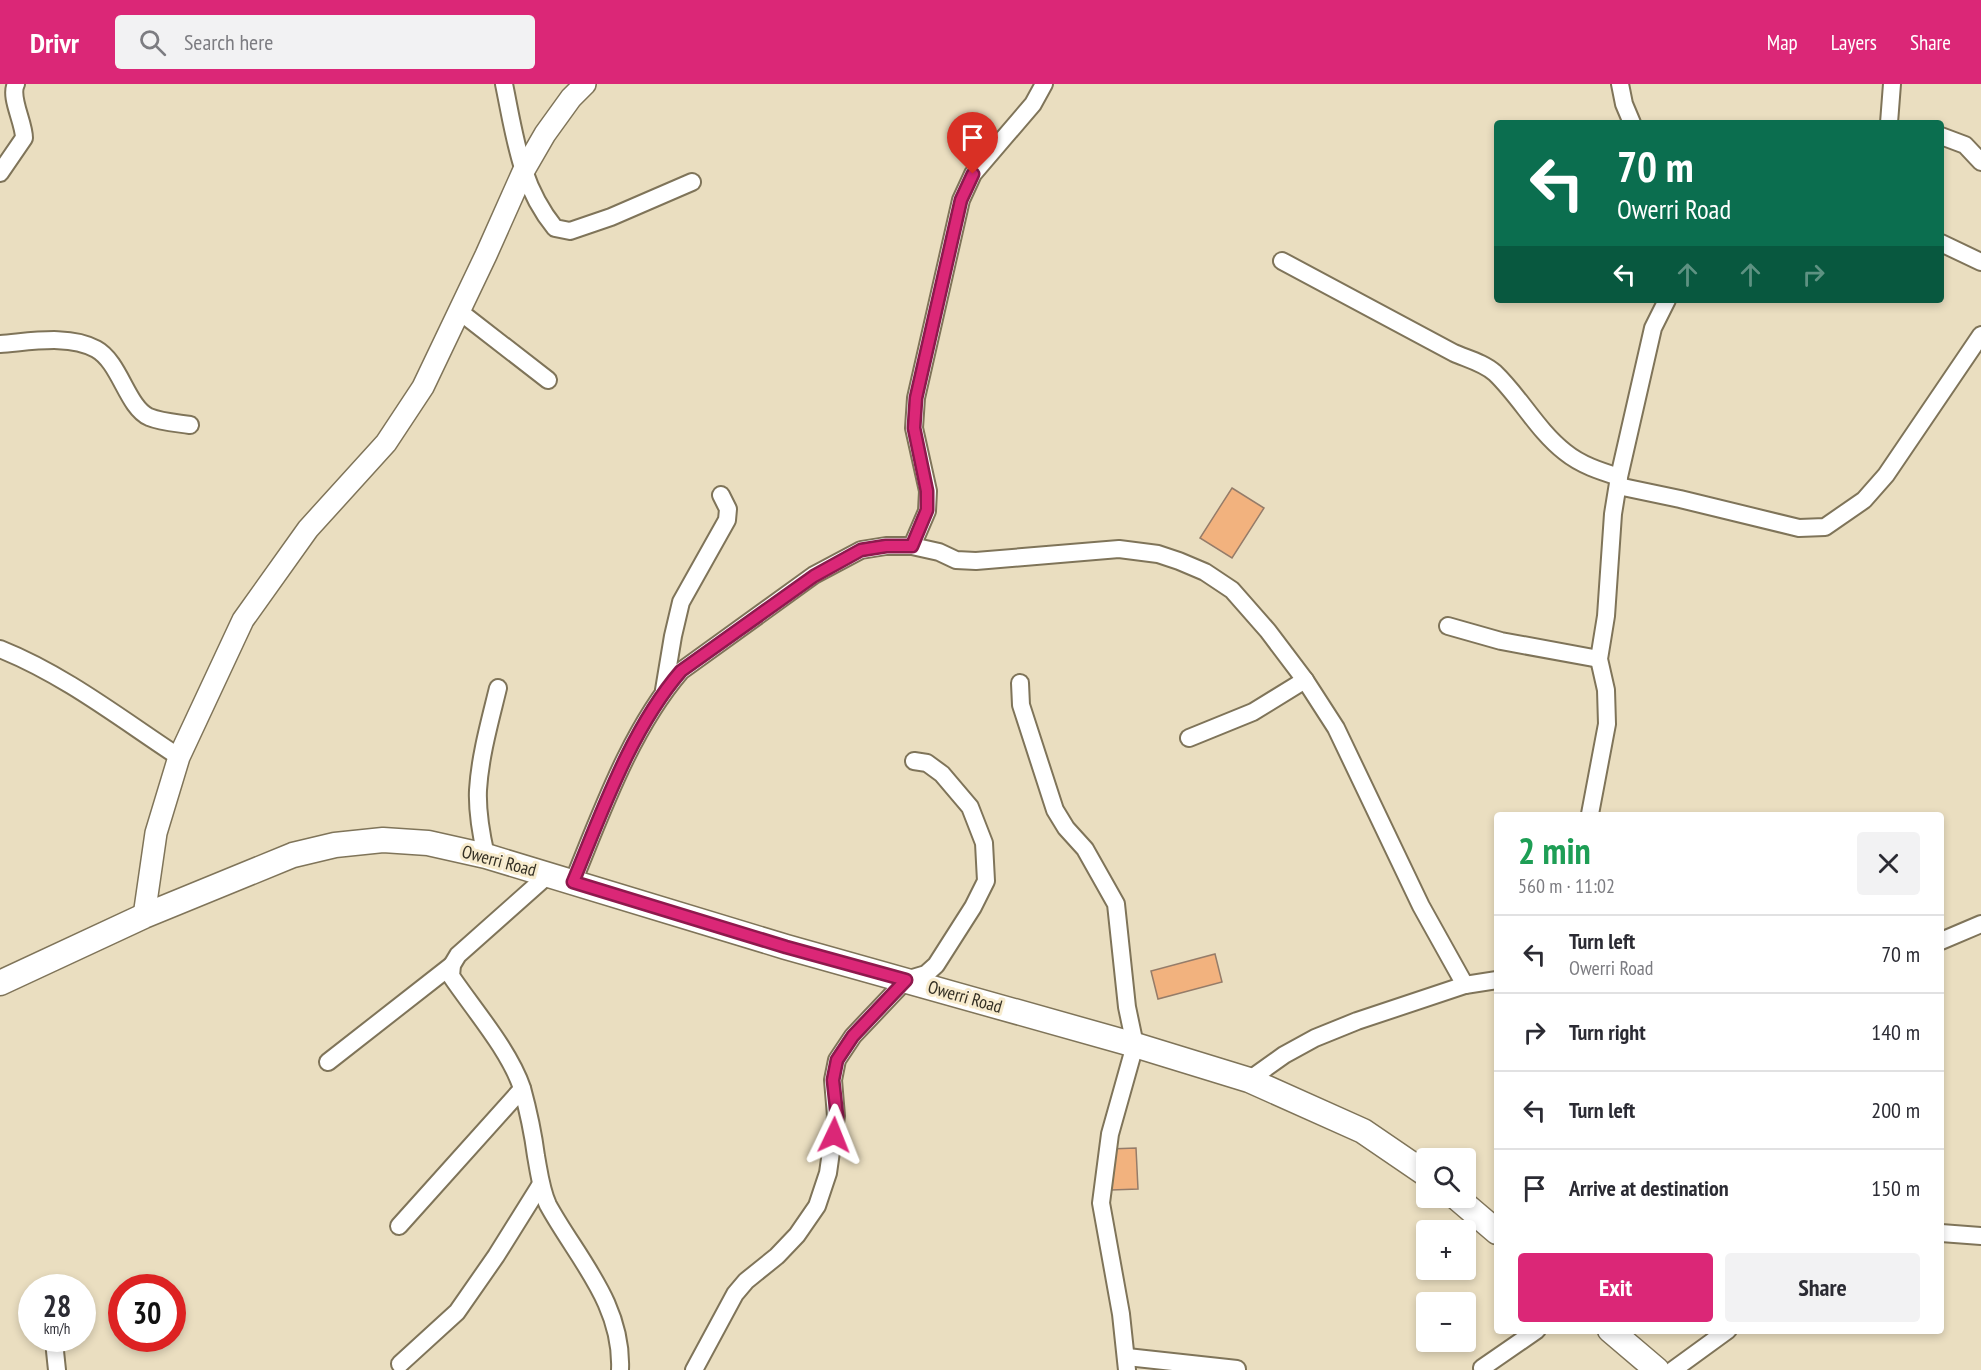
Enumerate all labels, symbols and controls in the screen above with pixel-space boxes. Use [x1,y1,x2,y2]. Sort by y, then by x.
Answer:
search box [115,15,535,69]
text: Drivr [30,24,79,61]
icon: search [136,26,169,59]
text: Search here [184,28,273,56]
text: Map [1767,29,1798,56]
text: Layers [1831,29,1877,56]
text: Share [1910,29,1951,56]
pin [947,112,998,174]
icon: arrive [956,121,989,154]
text: 70 m [1617,139,1694,194]
icon: left [1518,144,1596,222]
text: Owerri Road [1617,192,1731,226]
icon: left [1608,258,1641,291]
icon: ahead [1671,258,1704,291]
icon: ahead [1734,258,1767,291]
icon: right [1797,258,1830,291]
text: 2 min [1518,827,1591,874]
button: close [1857,832,1920,895]
street label: Owerri Road [459,840,539,881]
text: 560 m · 11:02 [1518,873,1615,899]
text: Turn left [1569,927,1635,955]
icon: left [1518,938,1551,971]
text: 70 m [1881,940,1920,968]
text: Owerri Road [1569,955,1654,981]
street label: Owerri Road [925,975,1005,1018]
icon: right [1518,1016,1551,1049]
text: Turn right [1569,1018,1646,1046]
text: 140 m [1871,1018,1920,1046]
icon: left [1518,1094,1551,1127]
text: Turn left [1569,1096,1635,1124]
text: 200 m [1871,1096,1920,1124]
position arrow [802,1103,866,1167]
map controls [1416,1148,1476,1352]
button: search [1416,1148,1476,1208]
icon: arrive [1518,1172,1551,1205]
text: Arrive at destination [1569,1174,1729,1202]
text: 150 m [1871,1174,1920,1202]
button: + [1416,1220,1476,1280]
button: Exit [1518,1253,1713,1322]
button: Share [1725,1253,1920,1322]
speed limit sign: 30 [108,1274,186,1352]
text: 28 [43,1286,71,1325]
button: − [1416,1292,1476,1352]
text: km/h [44,1319,70,1338]

